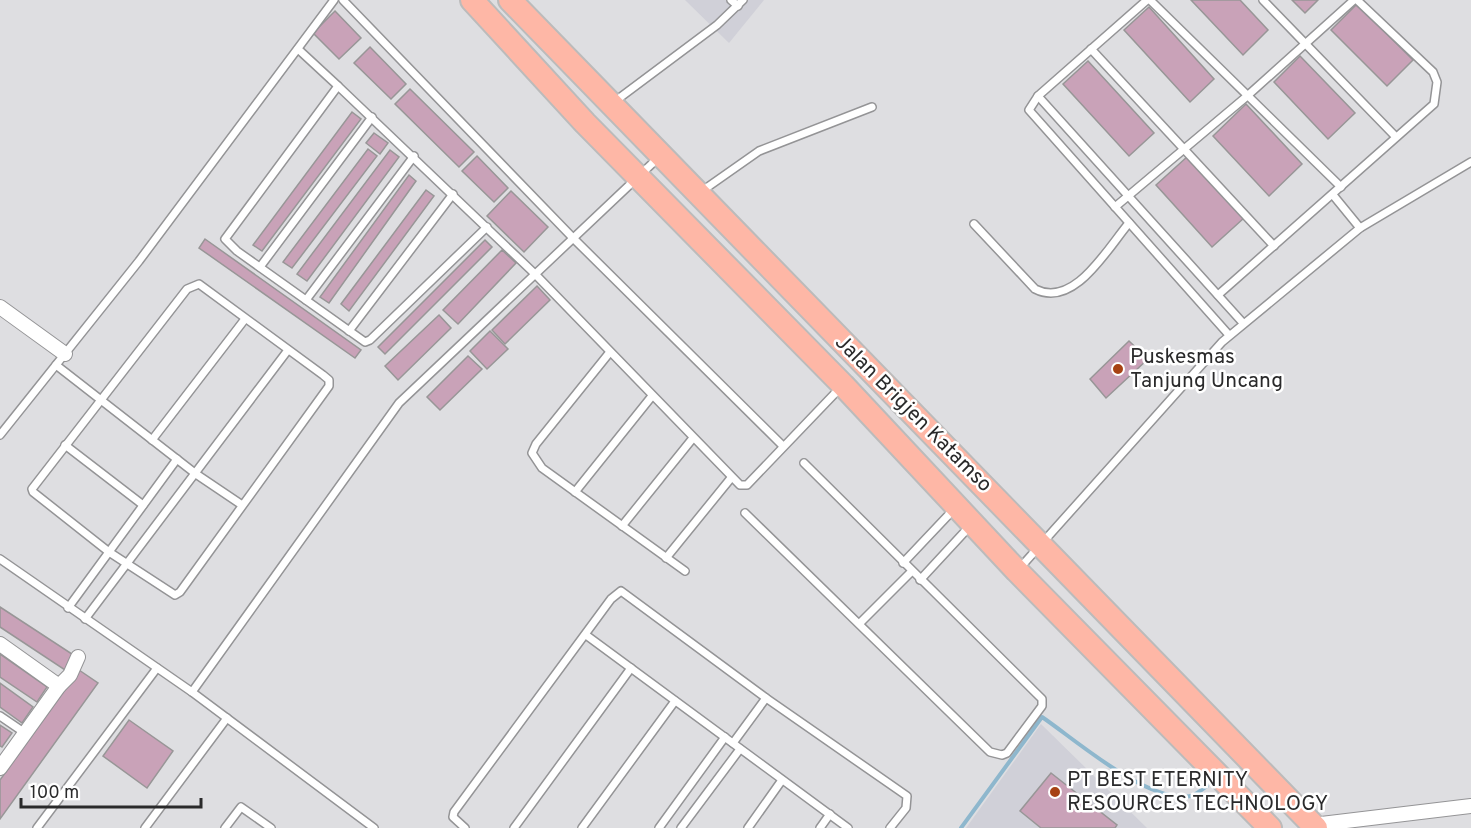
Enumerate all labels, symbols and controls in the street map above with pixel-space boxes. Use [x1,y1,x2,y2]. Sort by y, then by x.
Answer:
street label: Jalan Brigjen Katamso [829,330,997,498]
place label: Puskesmas Tanjung Uncang [1130,344,1283,395]
marker: Puskesmas Tanjung Uncang [1111,362,1125,376]
place label: PT BEST ETERNITY RESOURCES TECHNOLOGY [1067,767,1328,818]
scale bar [21,771,201,809]
text: 100 m [30,782,79,805]
marker: PT BEST ETERNITY RESOURCES TECHNOLOGY [1048,785,1062,799]

